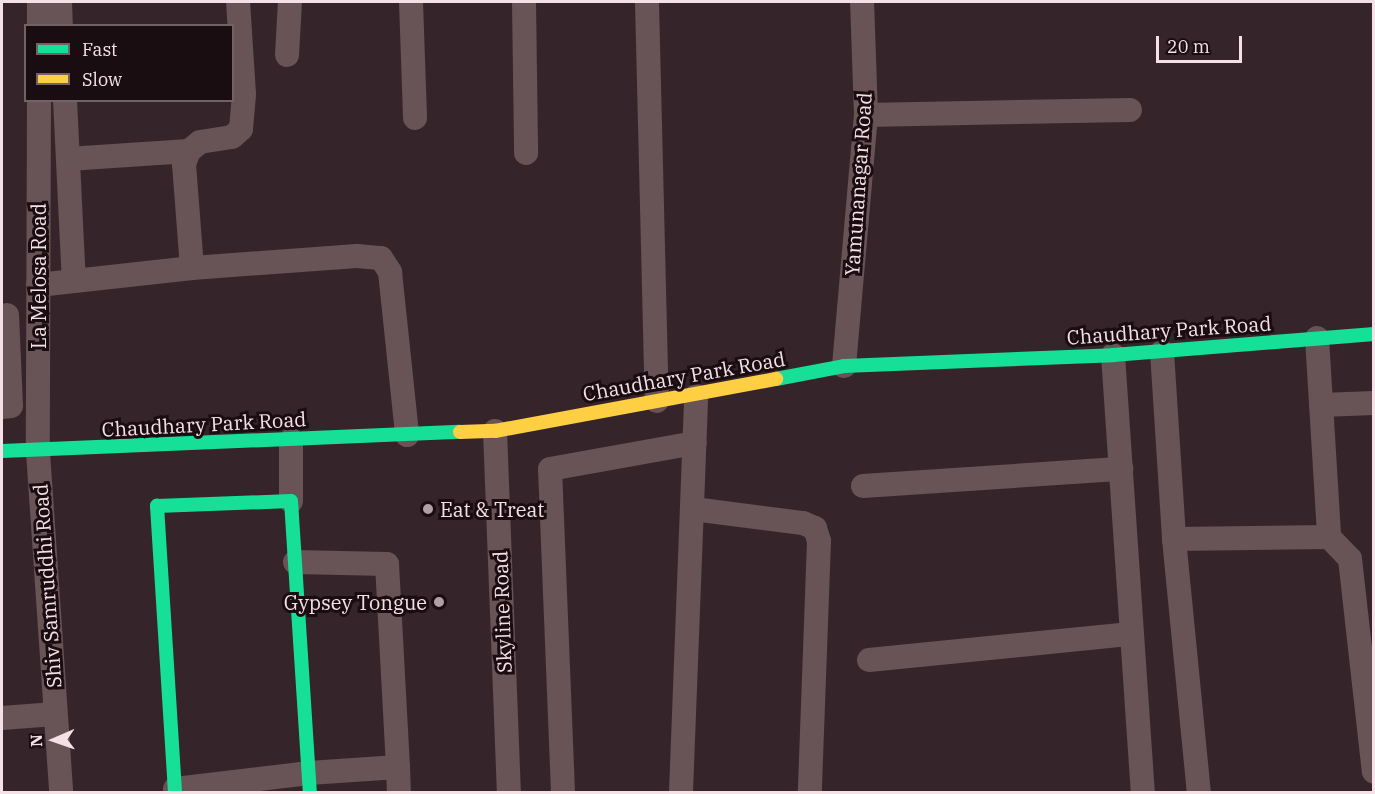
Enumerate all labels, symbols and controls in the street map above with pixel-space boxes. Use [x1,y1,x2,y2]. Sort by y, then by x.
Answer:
legend [24,24,234,102]
scale bar [1159,24,1244,62]
text: 20 m [1167,35,1210,58]
text: Fast [82,38,117,61]
text: Slow [82,68,122,91]
street label: Yamunanagar Road [840,91,876,277]
street label: La Melosa Road [26,203,50,349]
street label: Chaudhary Park Road [1066,311,1272,349]
street label: Chaudhary Park Road [581,346,787,406]
street label: Chaudhary Park Road [101,407,307,441]
street label: Shiv Samruddhi Road [28,483,66,689]
place label: Eat & Treat [440,497,544,521]
marker: Eat & Treat [421,502,435,516]
street label: Skyline Road [488,550,516,674]
place label: Gypsey Tongue [284,590,427,614]
marker: Gypsey Tongue [432,595,446,609]
north arrow [24,710,84,770]
text: N [26,734,46,747]

